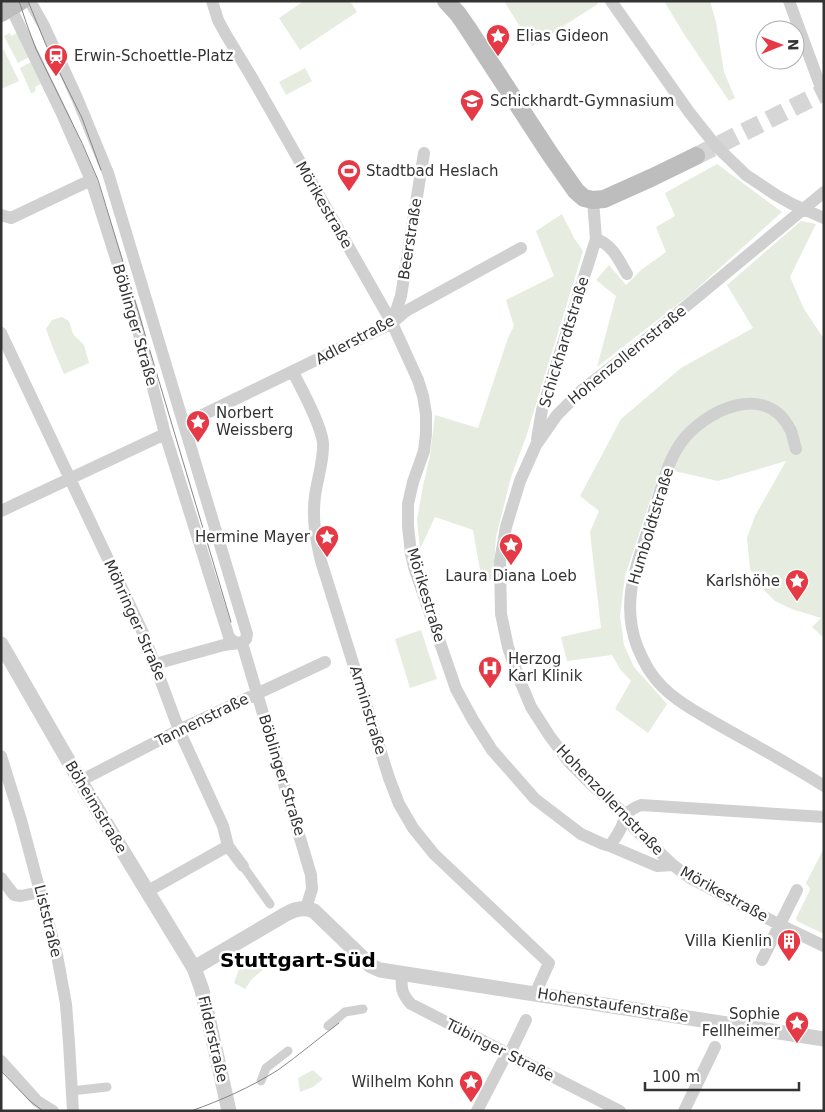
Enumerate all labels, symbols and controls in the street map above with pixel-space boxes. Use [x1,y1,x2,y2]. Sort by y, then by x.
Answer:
north arrow [755,20,805,70]
place icon: Elias Gideon [485,23,511,57]
place label: Elias Gideon [516,27,609,45]
text: N [785,39,801,51]
station icon: Erwin-Schoettle-Platz [43,43,69,77]
place label: Erwin-Schoettle-Platz [74,47,234,65]
school or university icon: Schickhardt-Gymnasium [459,88,485,122]
place label: Schickhardt-Gymnasium [490,92,674,110]
street label: Mörikestraße [292,158,356,252]
sports icon: Stadtbad Heslach [336,158,362,192]
place label: Stadtbad Heslach [366,162,498,180]
street label: Beerstraße [395,197,425,281]
street label: Böblinger Straße [109,262,161,388]
street label: Schickhardtstraße [535,274,593,410]
street label: Hohenzollernstraße [564,302,690,408]
street label: Adlerstraße [312,312,398,368]
place label: Norbert Weissberg [216,404,293,439]
place icon: Norbert Weissberg [185,409,211,443]
street label: Humboldtstraße [625,465,677,587]
place icon: Hermine Mayer [314,524,340,558]
place label: Hermine Mayer [195,528,311,546]
place icon: Laura Diana Loeb [498,532,524,566]
street label: Mörikestraße [403,546,449,644]
street label: Möhringer Straße [100,557,170,683]
place label: Laura Diana Loeb [445,567,577,585]
place icon: Karlshöhe [784,568,810,602]
place label: Karlshöhe [706,572,780,590]
place label: Herzog Karl Klinik [508,650,583,685]
hospital icon: Herzog Karl Klinik [477,655,503,689]
street label: Arminstraße [346,663,390,757]
street label: Tannenstraße [152,690,251,751]
street label: Böblinger Straße [255,712,309,838]
street label: Hohenzollernstraße [553,741,667,859]
street label: Böheimstraße [61,757,131,857]
street label: Mörikestraße [677,862,771,926]
street label: Liststraße [30,883,66,959]
building icon: Villa Kienlin [776,928,802,962]
place label: Villa Kienlin [685,932,772,950]
district label: Stuttgart-Süd [220,948,376,972]
street label: Hohenstaufenstraße [536,984,690,1026]
street label: Filderstraße [194,994,232,1084]
place label: Sophie Fellheimer [702,1005,781,1040]
place icon: Sophie Fellheimer [784,1010,810,1044]
street label: Tübinger Straße [442,1015,557,1085]
scale bar [645,1060,799,1092]
text: 100 m [652,1068,700,1086]
place icon: Wilhelm Kohn [458,1069,484,1103]
place label: Wilhelm Kohn [352,1073,454,1091]

